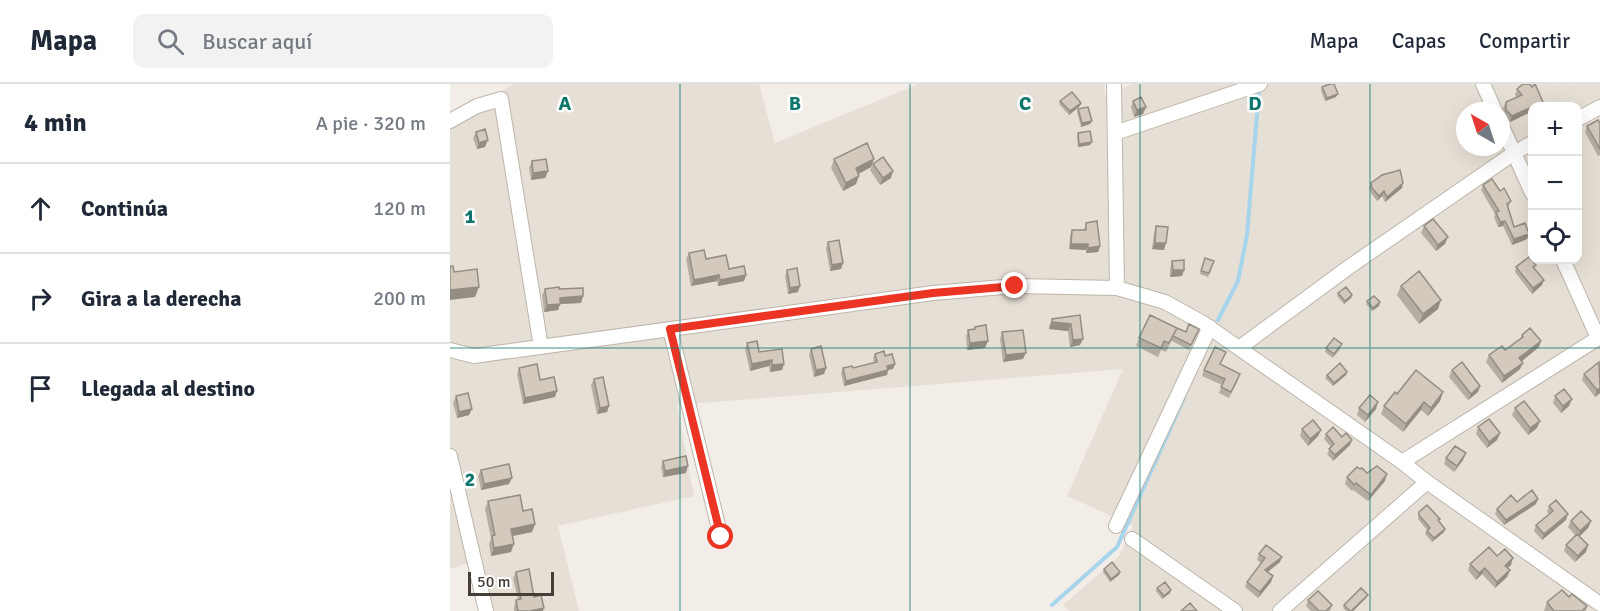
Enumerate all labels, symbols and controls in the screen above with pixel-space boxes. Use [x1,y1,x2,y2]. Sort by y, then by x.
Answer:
search box [133,14,553,68]
text: Mapa [30,24,97,58]
icon: search [154,25,187,58]
text: Buscar aquí [202,28,312,55]
text: Mapa [1309,28,1359,54]
text: Capas [1392,28,1446,54]
text: Compartir [1479,28,1570,54]
text: A [559,91,572,116]
text: B [789,91,801,116]
text: C [1019,91,1031,116]
text: D [1248,91,1262,116]
north arrow [1456,102,1510,156]
map controls [1528,102,1582,264]
button: + [1528,102,1582,156]
text: 4 min [24,107,87,139]
text: A pie · 320 m [316,111,426,136]
button: − [1528,156,1582,210]
icon: ahead [24,192,57,225]
text: Continúa [81,195,168,222]
text: 120 m [373,196,426,221]
text: 1 [465,204,476,229]
button: locate [1528,210,1582,264]
route end [1001,272,1027,298]
icon: right [24,282,57,315]
text: Gira a la derecha [81,285,242,312]
text: 200 m [373,286,426,311]
icon: arrive [24,372,57,405]
text: Llegada al destino [81,375,255,402]
text: 2 [465,467,475,492]
route start [707,523,733,549]
scale bar [468,569,554,596]
text: 50 m [477,572,511,592]

